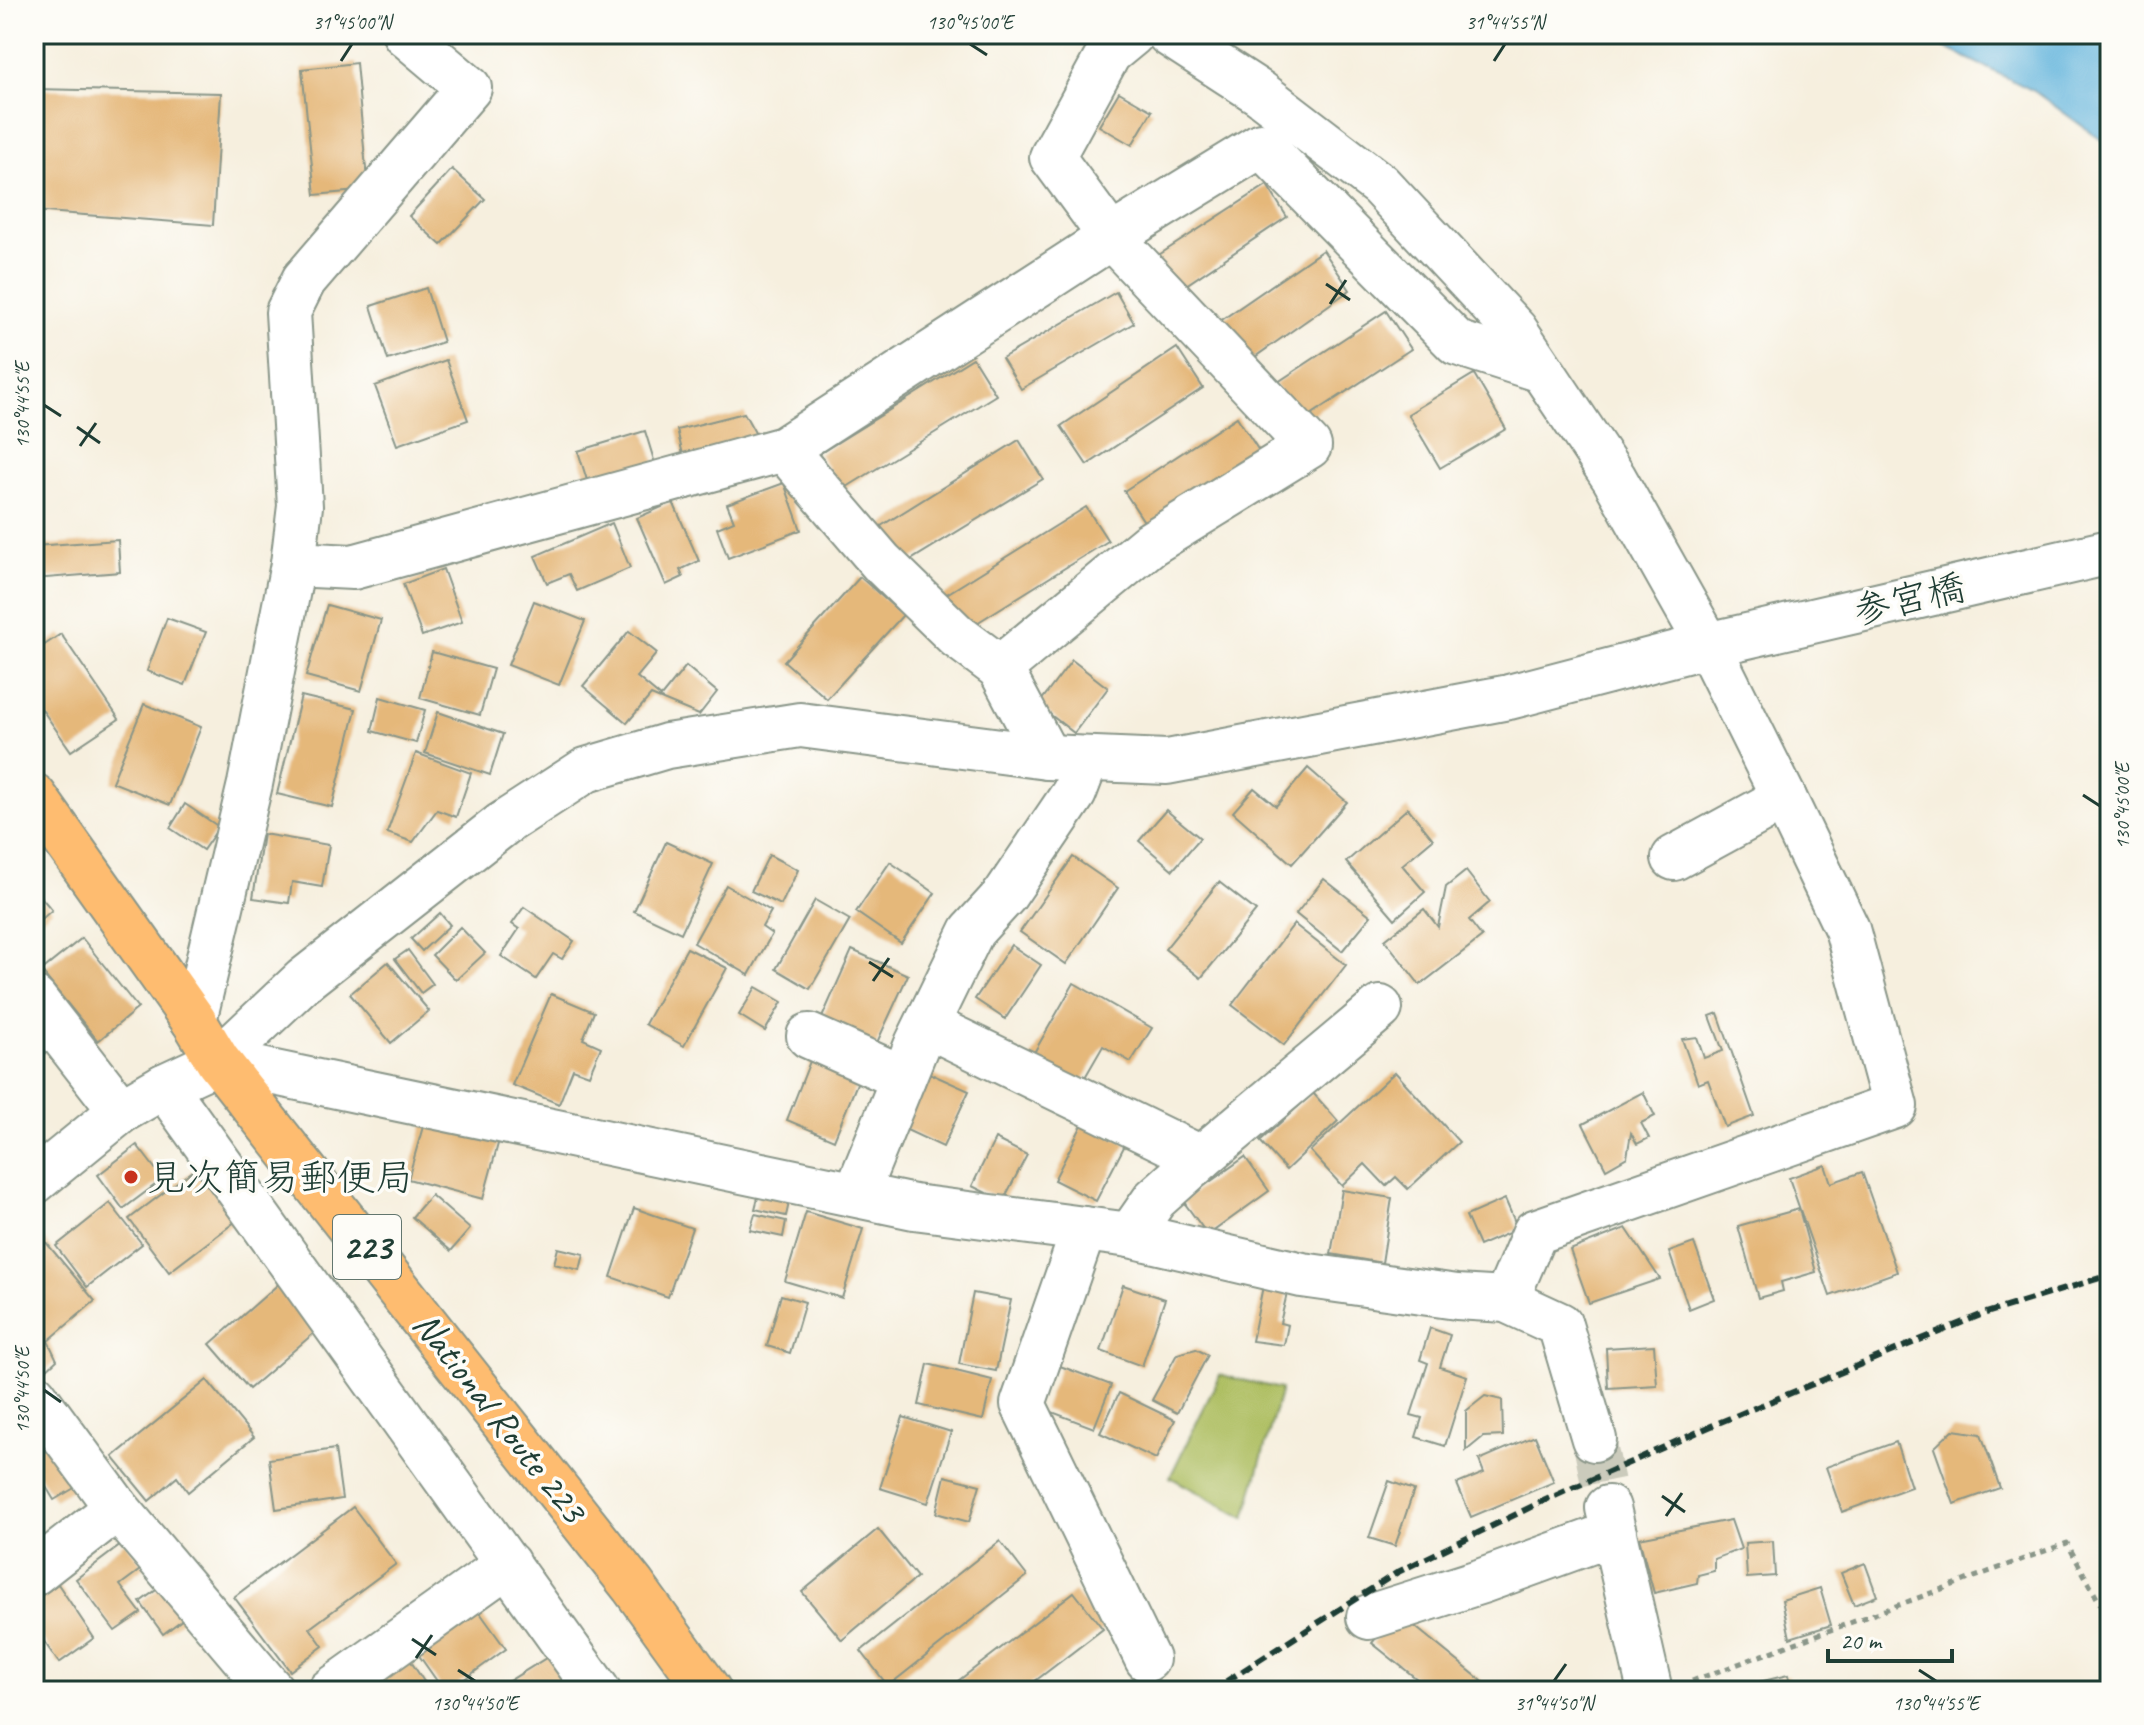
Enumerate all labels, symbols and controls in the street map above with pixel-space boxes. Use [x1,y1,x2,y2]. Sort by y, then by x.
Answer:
text: 31°45'00"N [313,10,394,35]
text: 130°45'00"E [927,10,1016,35]
text: 31°44'55"N [1466,10,1547,35]
text: 130°44'55"E [10,359,35,448]
street label: 参宮橋 [1848,563,1970,635]
text: 130°45'00"E [2110,760,2135,849]
place label: 見次簡易郵便局 [147,1154,413,1201]
marker: 見次簡易郵便局 [122,1168,140,1186]
road number: 223 [333,1215,401,1279]
street label: National Route 223 [403,1302,599,1534]
text: 130°44'50"E [10,1344,35,1433]
scale bar [1828,1613,1952,1663]
text: 20 m [1840,1626,1883,1656]
text: 130°44'50"E [432,1691,521,1716]
text: 31°44'50"N [1515,1691,1596,1716]
text: 130°44'55"E [1893,1691,1982,1716]

